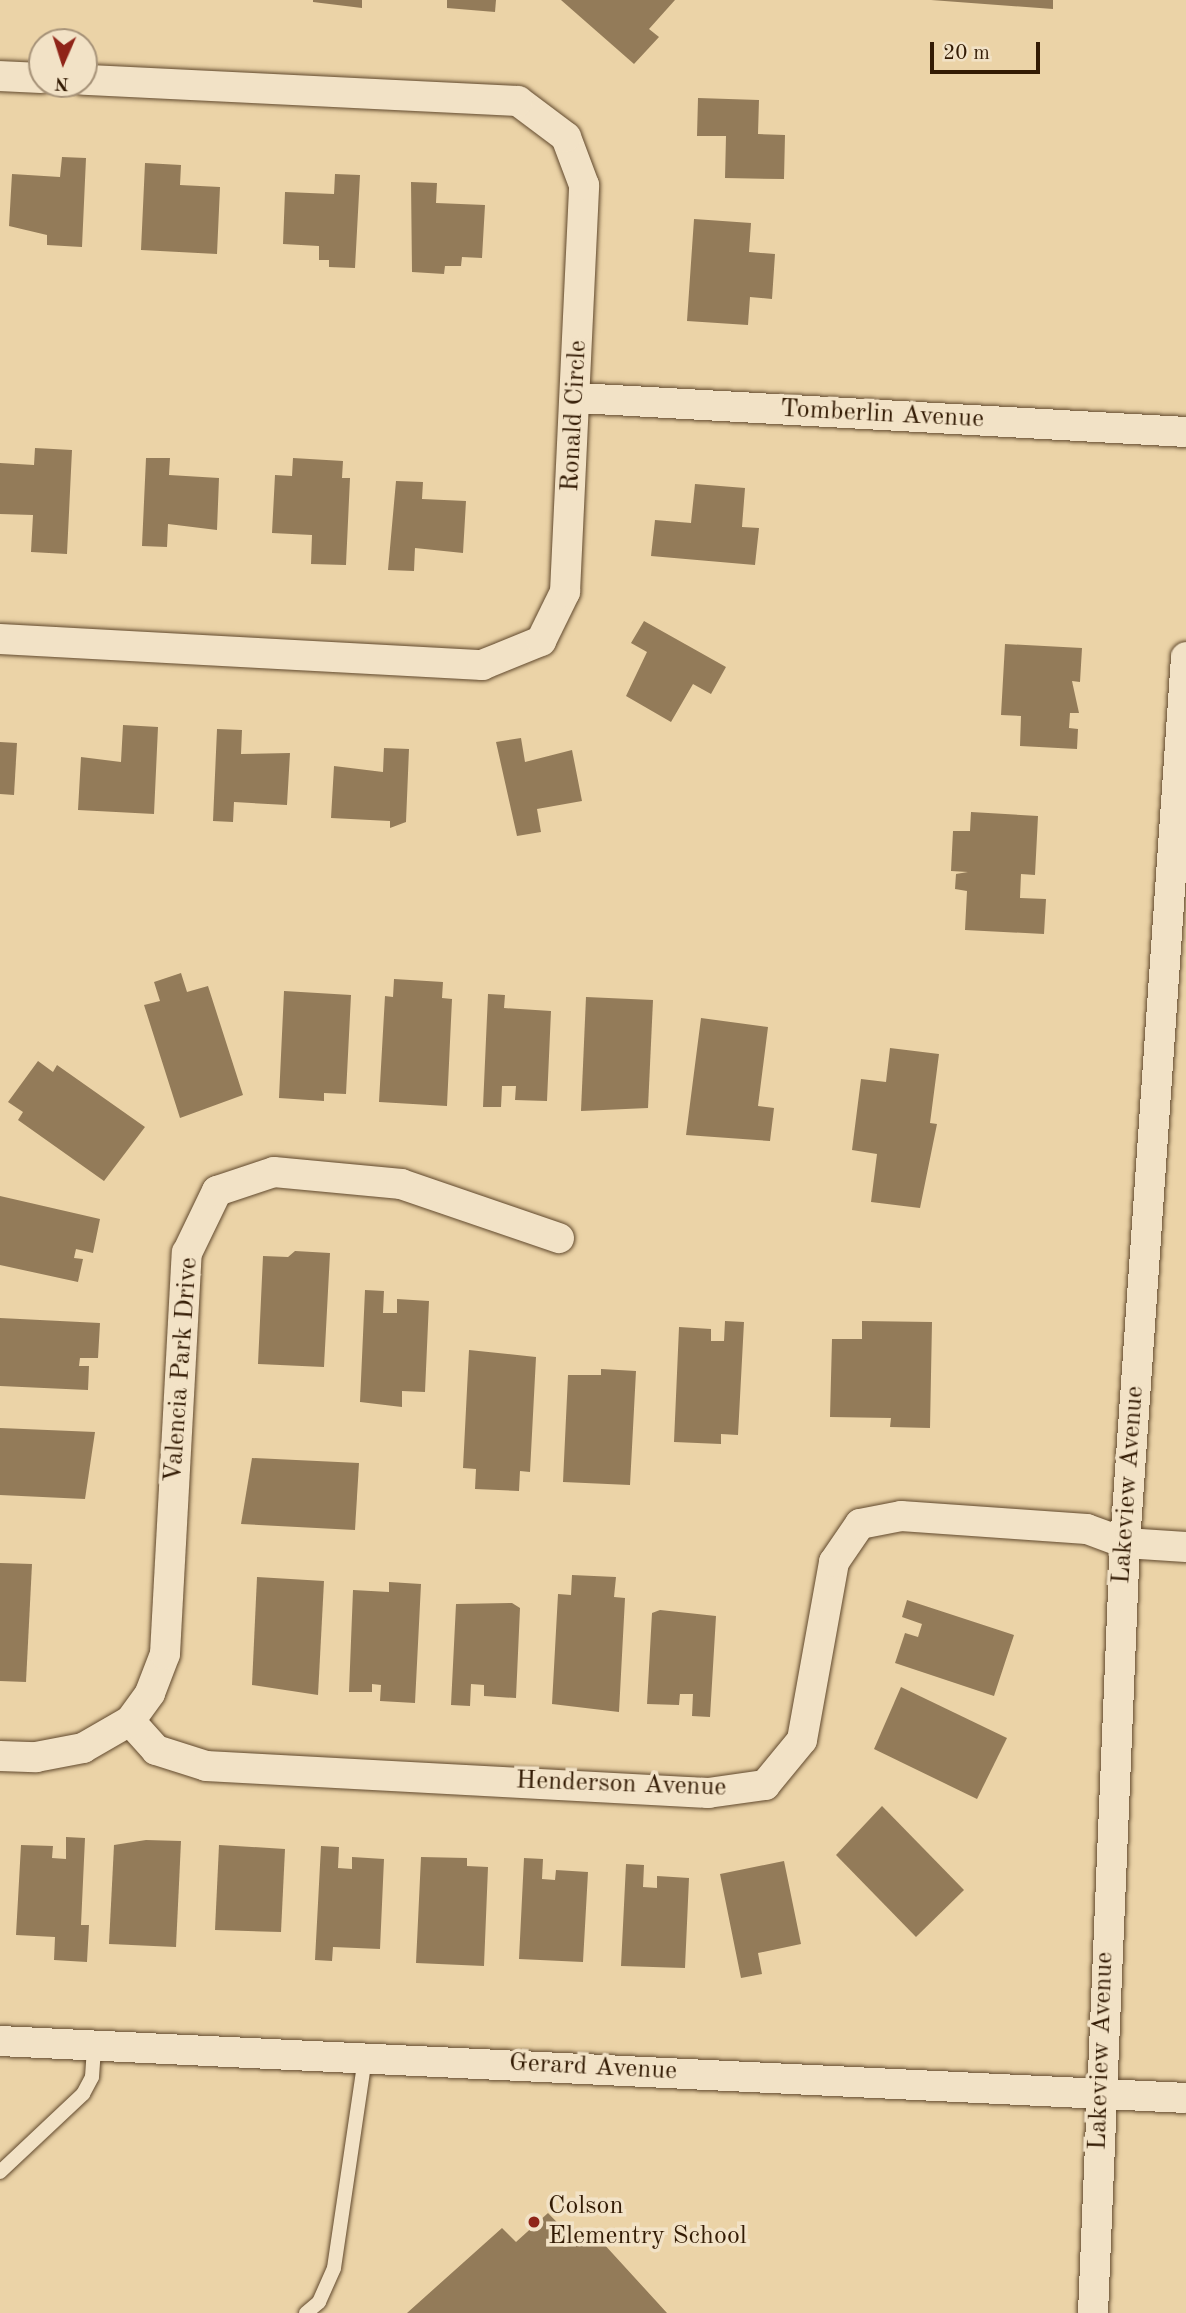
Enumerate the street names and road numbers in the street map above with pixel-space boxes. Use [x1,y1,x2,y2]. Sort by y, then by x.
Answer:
street label: Ronald Circle [555,339,595,493]
street label: Tomberlin Avenue [779,394,985,436]
street label: Valencia Park Drive [159,1256,205,1484]
street label: Lakeview Avenue [1107,1385,1151,1585]
street label: Henderson Avenue [515,1766,727,1804]
street label: Lakeview Avenue [1083,1951,1121,2151]
street label: Gerard Avenue [508,2048,678,2088]

